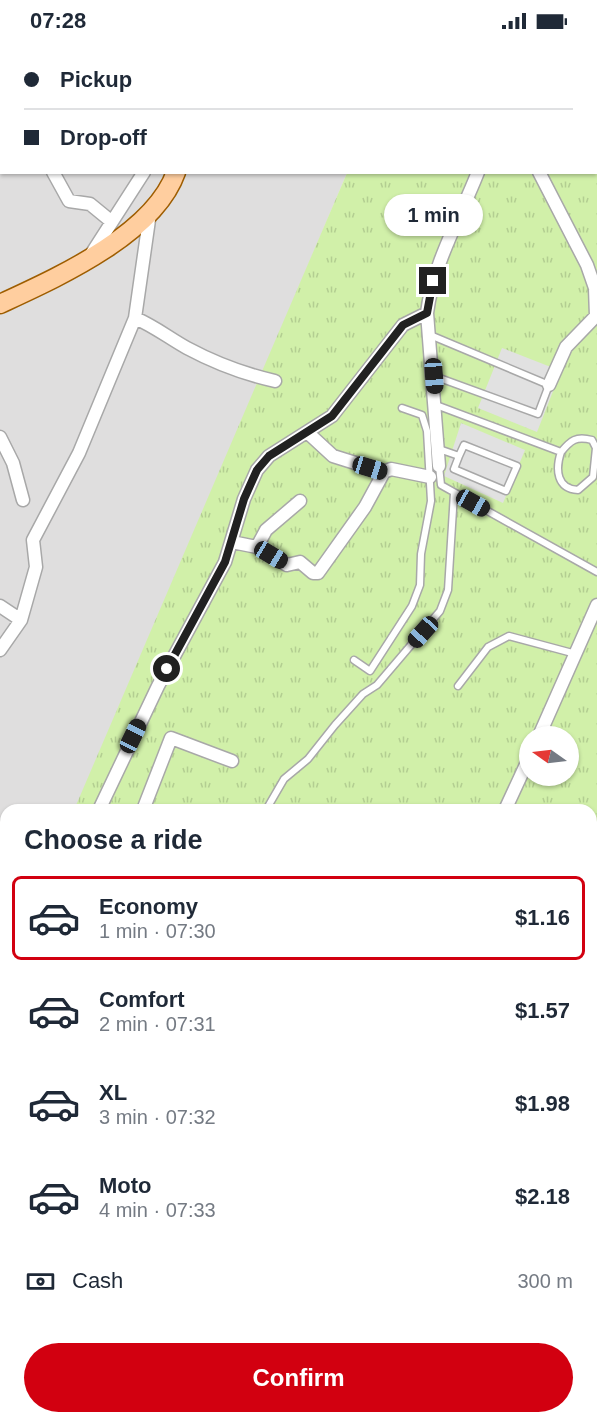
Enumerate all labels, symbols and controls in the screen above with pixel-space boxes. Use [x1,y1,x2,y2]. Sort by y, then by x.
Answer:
text: 07:28 [30,8,86,33]
text: Pickup [60,67,132,92]
text: Drop-off [60,125,147,150]
callout: 1 min [384,194,482,236]
text: 1 min [407,204,460,226]
route end [419,267,446,294]
car [424,357,444,395]
car [350,454,390,482]
car [453,486,493,520]
car [251,538,291,572]
car [404,613,442,651]
route start [153,655,180,682]
car [117,716,149,756]
north arrow [519,726,579,786]
map controls [519,726,579,786]
text: Choose a ride [24,825,203,855]
icon: car [27,891,81,945]
text: Economy [99,894,198,919]
text: $1.16 [515,905,570,930]
text: 1 min · 07:30 [99,920,216,942]
icon: car [27,984,81,1038]
text: Comfort [99,987,185,1012]
text: $1.57 [515,998,570,1023]
text: 2 min · 07:31 [99,1013,216,1035]
icon: car [27,1077,81,1131]
text: XL [99,1080,127,1105]
text: $1.98 [515,1091,570,1116]
text: 3 min · 07:32 [99,1106,216,1128]
icon: car [27,1170,81,1224]
text: Moto [99,1173,152,1198]
text: $2.18 [515,1184,570,1209]
text: 4 min · 07:33 [99,1199,216,1221]
icon: cash [24,1265,57,1298]
text: Cash [72,1268,123,1293]
text: 300 m [517,1270,573,1292]
button: Confirm [24,1343,573,1412]

